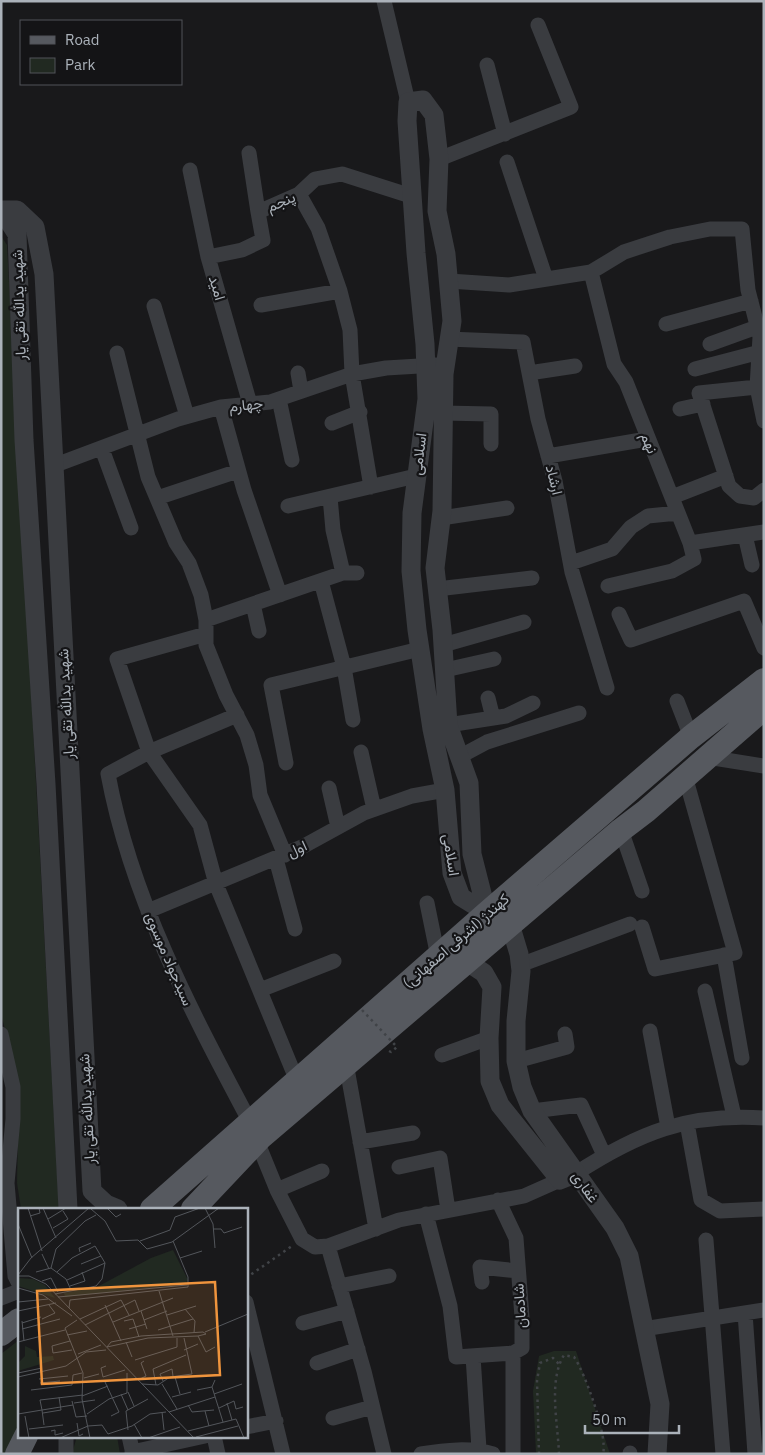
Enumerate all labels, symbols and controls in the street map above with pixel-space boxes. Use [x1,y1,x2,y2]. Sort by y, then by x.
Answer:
legend [20,20,182,85]
text: Road [65,30,100,49]
text: Park [65,55,95,74]
street label: پنجم [263,187,299,217]
street label: شهید یدالله تقی یار [7,249,31,362]
street label: امید [205,273,230,303]
street label: چهارم [228,393,264,417]
street label: نهم [636,429,662,457]
street label: اسلامی [406,432,432,476]
street label: ارشاد [542,463,567,497]
street label: شهید یدالله تقی یار [53,648,79,761]
street label: اسلامی [438,833,464,877]
street label: اول [284,836,310,861]
street label: کهندژ (اشرفی اصفهانی) [399,889,514,993]
street label: سیدجواد موسوی [140,909,198,1009]
street label: شهید یدالله تقی یار [74,1053,100,1166]
street label: غفاری [567,1167,603,1207]
inset map [18,1208,248,1438]
street label: شادمان [508,1283,531,1329]
scale bar [585,1402,679,1434]
text: 50 m [592,1410,627,1429]

